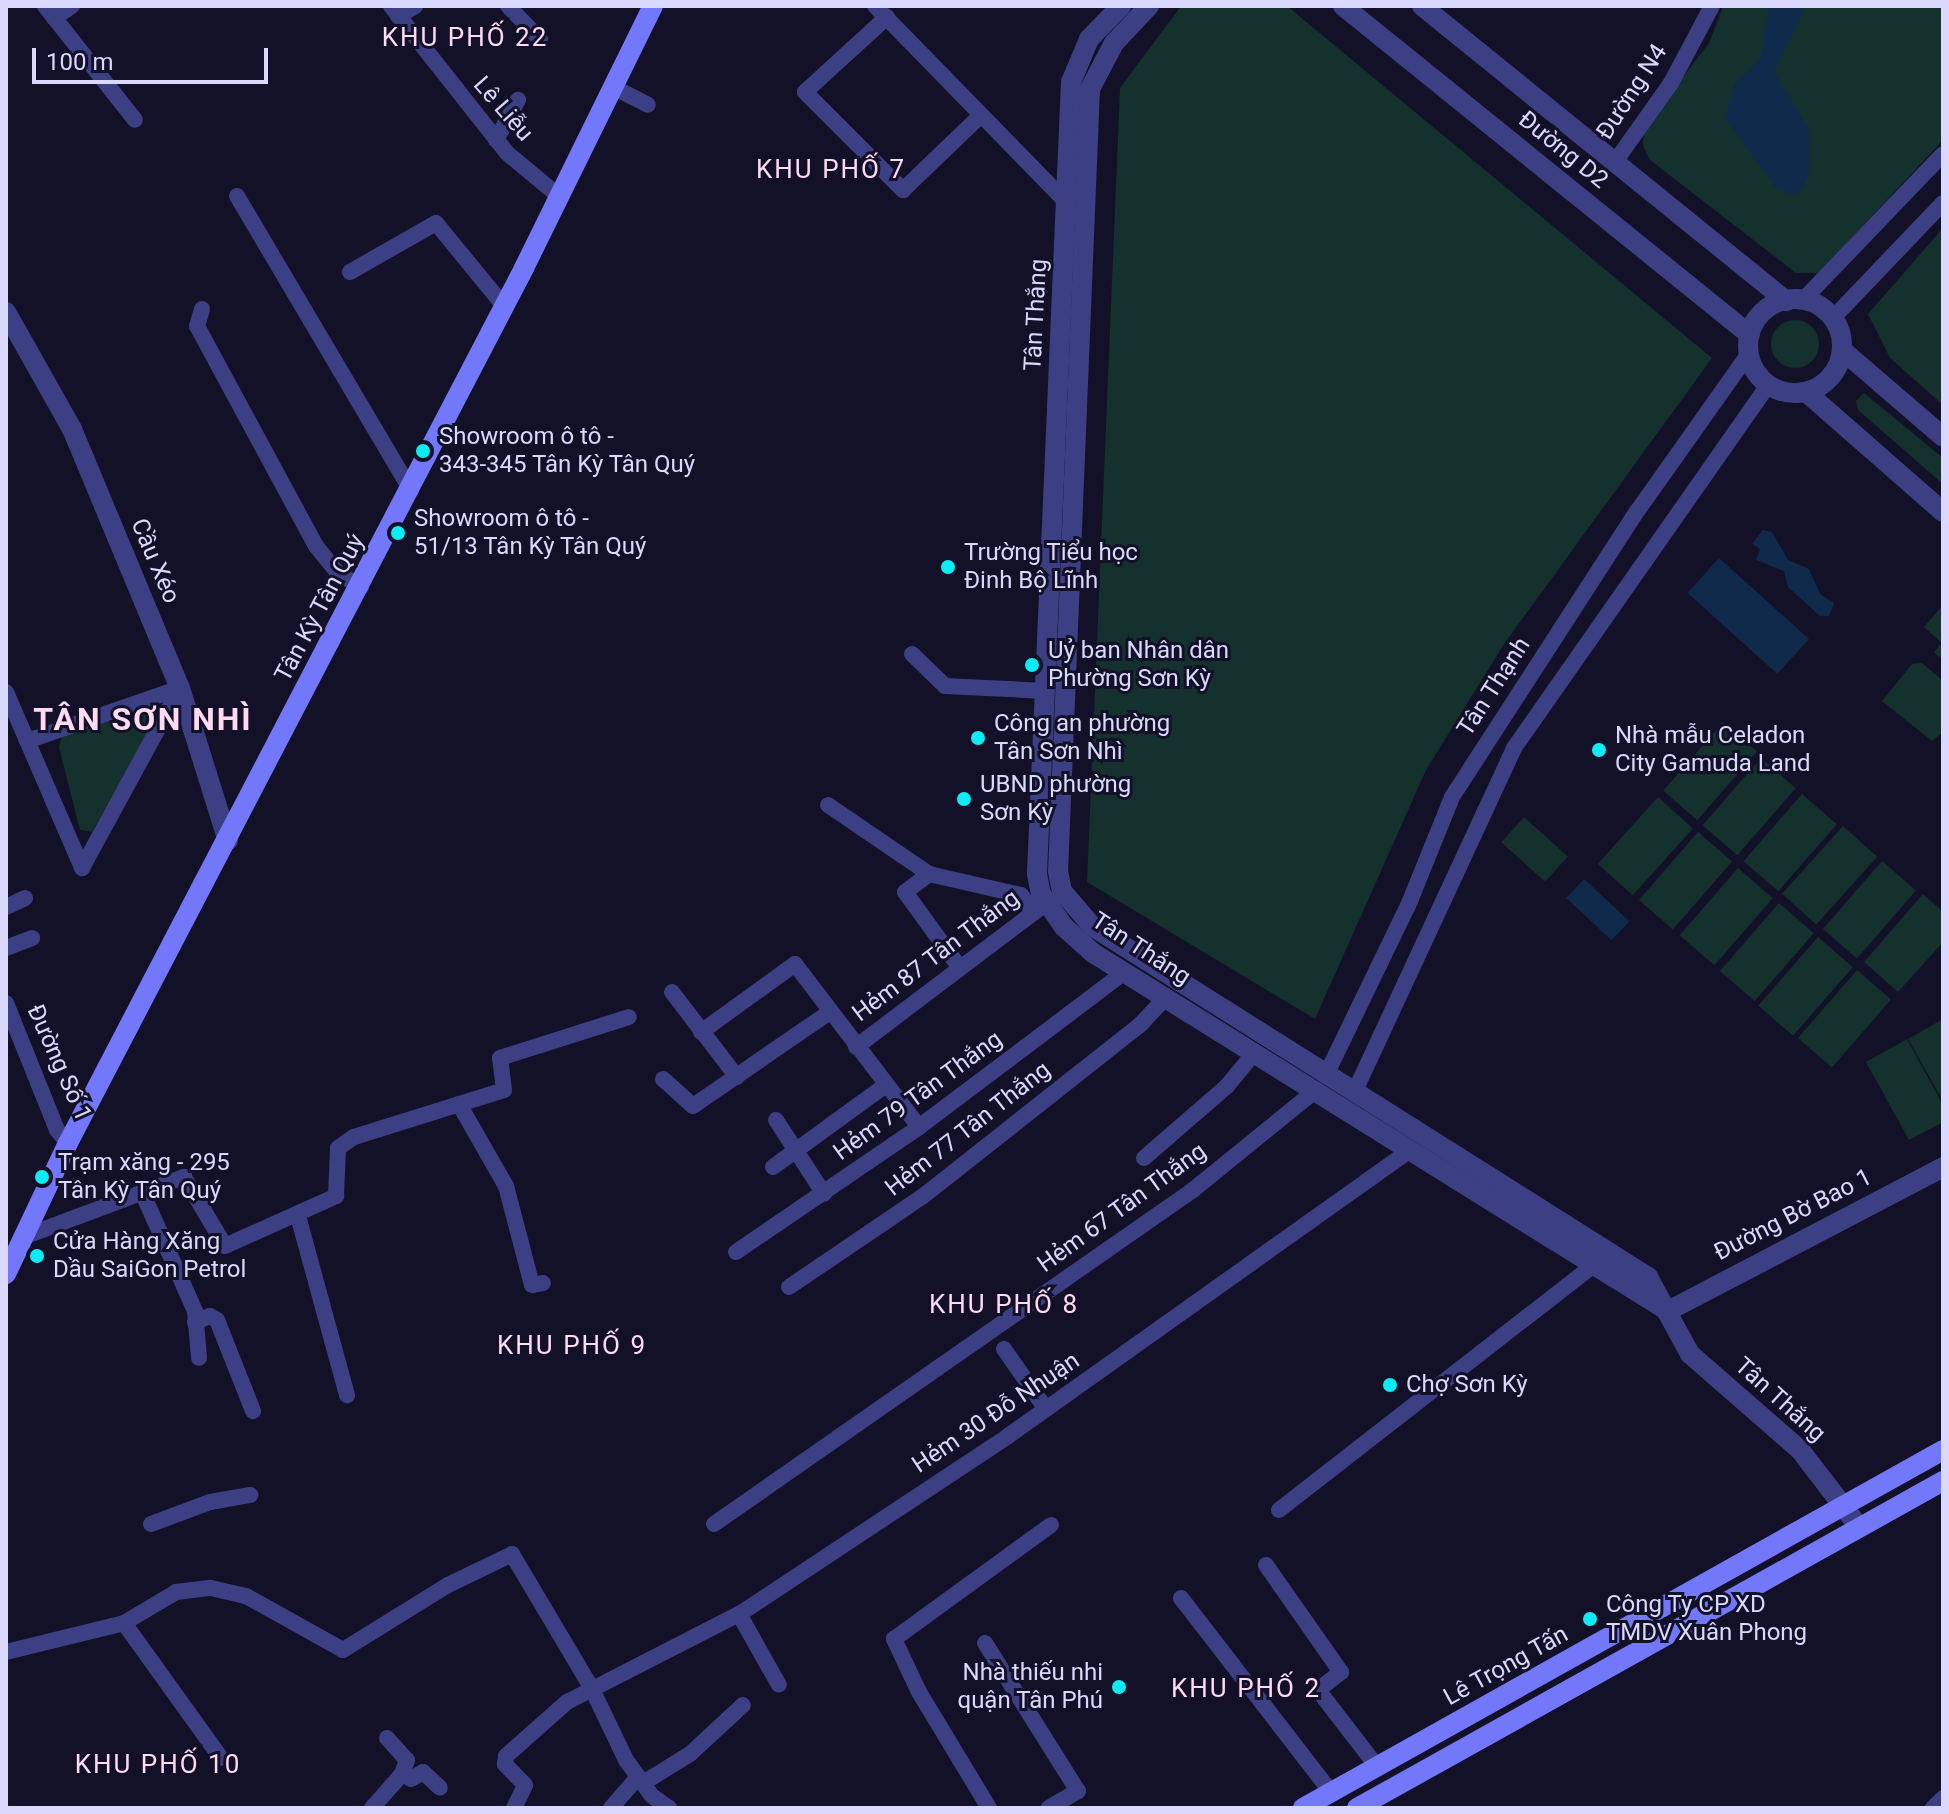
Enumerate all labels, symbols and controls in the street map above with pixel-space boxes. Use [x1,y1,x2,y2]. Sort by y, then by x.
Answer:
district label: KHU PHỐ 22 [382,22,548,54]
scale bar [36,32,272,82]
street label: Đường N4 [1591,39,1673,145]
text: 100 m [46,48,113,76]
street label: Lê Liễu [467,71,539,147]
street label: Đường D2 [1513,105,1613,195]
district label: KHU PHỐ 7 [756,154,906,186]
street label: Tân Thắng [1019,258,1053,372]
place label: Showroom ô tô - 343-345 Tân Kỳ Tân Quý [439,423,696,479]
marker: Showroom ô tô - 343-345 Tân Kỳ Tân Quý [414,442,432,460]
place label: Showroom ô tô - 51/13 Tân Kỳ Tân Quý [414,505,647,561]
street label: Cầu Xéo [124,514,186,608]
marker: Showroom ô tô - 51/13 Tân Kỳ Tân Quý [389,524,407,542]
street label: Tân Kỳ Tân Quý [269,529,371,687]
place label: Trường Tiểu học Đinh Bộ Lĩnh [964,539,1138,595]
marker: Trường Tiểu học Đinh Bộ Lĩnh [939,558,957,576]
street label: Tân Thạnh [1451,632,1537,742]
place label: Uỷ ban Nhân dân Phường Sơn Kỳ [1048,637,1229,693]
marker: Uỷ ban Nhân dân Phường Sơn Kỳ [1023,656,1041,674]
district label: TÂN SƠN NHÌ [33,700,253,738]
place label: Công an phường Tân Sơn Nhì [994,710,1170,766]
place label: Nhà mẫu Celadon City Gamuda Land [1615,722,1811,778]
marker: Công an phường Tân Sơn Nhì [969,729,987,747]
marker: Nhà mẫu Celadon City Gamuda Land [1590,741,1608,759]
place label: UBND phường Sơn Kỳ [980,771,1131,827]
marker: UBND phường Sơn Kỳ [955,790,973,808]
street label: Hẻm 87 Tân Thắng [847,884,1025,1028]
street label: Tân Thắng [1086,906,1196,992]
street label: Đường Số 1 [20,1000,98,1126]
street label: Hẻm 79 Tân Thắng [828,1025,1008,1167]
street label: Hẻm 77 Tân Thắng [879,1055,1057,1203]
street label: Hẻm 67 Tân Thắng [1032,1137,1212,1279]
place label: Trạm xăng - 295 Tân Kỳ Tân Quý [58,1149,230,1205]
street label: Đường Bờ Bao 1 [1709,1163,1877,1267]
marker: Trạm xăng - 295 Tân Kỳ Tân Quý [33,1168,51,1186]
place label: Cửa Hàng Xăng Dầu SaiGon Petrol [53,1228,246,1284]
marker: Cửa Hàng Xăng Dầu SaiGon Petrol [28,1247,46,1265]
district label: KHU PHỐ 8 [929,1289,1079,1321]
district label: KHU PHỐ 9 [497,1330,647,1362]
street label: Hẻm 30 Đỗ Nhuận [907,1346,1085,1480]
street label: Tân Thắng [1729,1352,1831,1448]
place label: Chợ Sơn Kỳ [1406,1371,1528,1399]
marker: Chợ Sơn Kỳ [1381,1376,1399,1394]
place label: Công Ty CP XD TMDV Xuân Phong [1606,1591,1807,1647]
marker: Công Ty CP XD TMDV Xuân Phong [1581,1610,1599,1628]
street label: Lê Trọng Tấn [1438,1620,1574,1712]
place label: Nhà thiếu nhi quận Tân Phú [957,1659,1103,1715]
district label: KHU PHỐ 2 [1171,1673,1321,1705]
marker: Nhà thiếu nhi quận Tân Phú [1110,1678,1128,1696]
district label: KHU PHỐ 10 [75,1749,241,1781]

